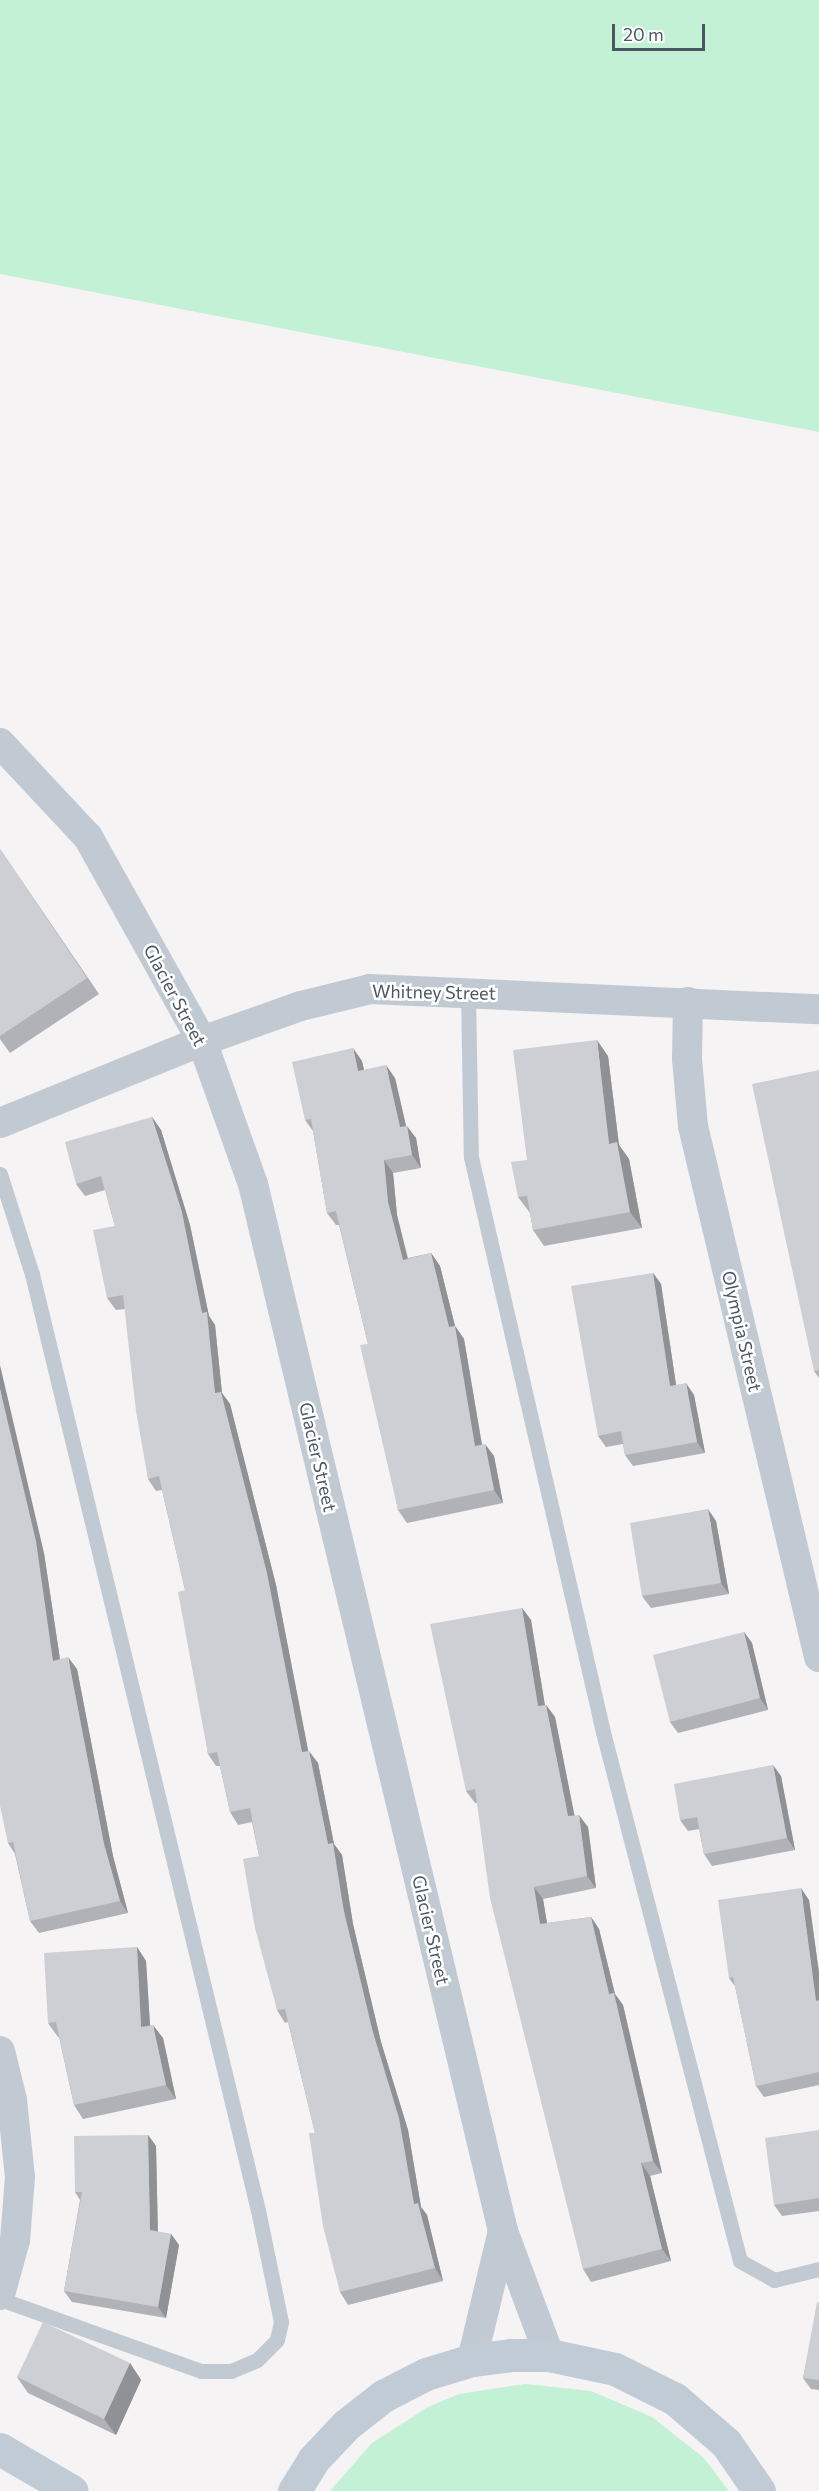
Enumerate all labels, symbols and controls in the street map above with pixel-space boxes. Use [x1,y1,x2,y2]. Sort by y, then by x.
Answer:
scale bar [615,12,708,50]
text: 20 m [623,23,664,45]
street label: Glacier Street [139,941,211,1049]
street label: Whitney Street [372,980,496,1004]
street label: Olympia Street [718,1268,766,1394]
street label: Glacier Street [295,1400,341,1514]
street label: Glacier Street [408,1873,454,1987]

